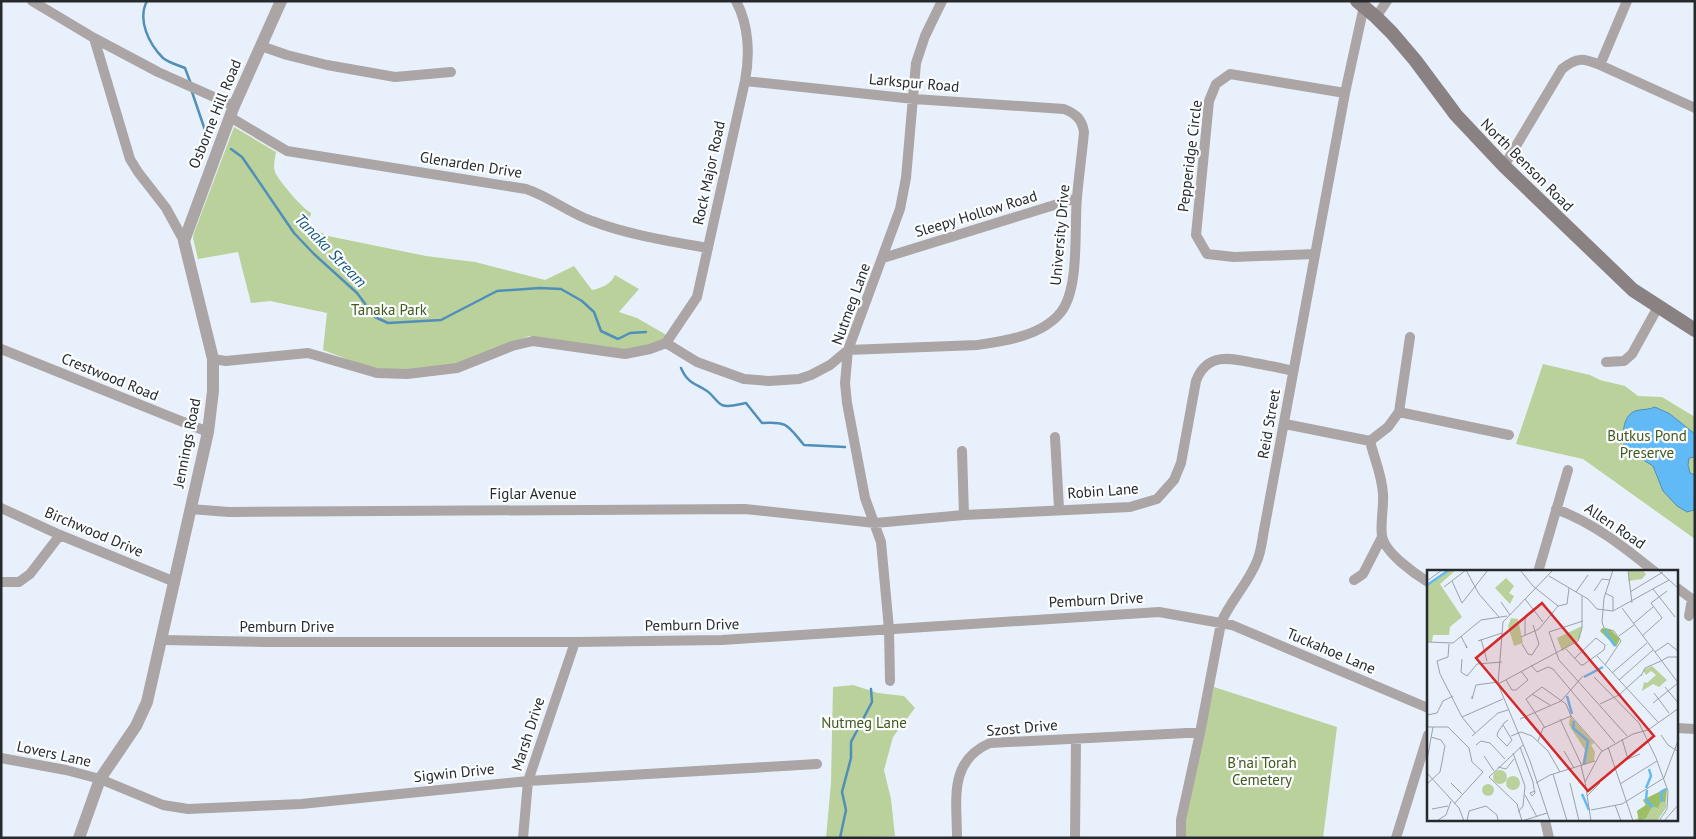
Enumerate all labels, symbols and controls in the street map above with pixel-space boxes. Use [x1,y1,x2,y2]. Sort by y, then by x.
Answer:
street label: Osborne Hill Road [184,56,245,171]
street label: Larkspur Road [868,69,960,96]
street label: Pepperidge Circle [1173,99,1206,213]
street label: North Benson Road [1477,114,1578,215]
street label: Rock Major Road [688,119,729,227]
street label: Glenarden Drive [419,147,524,182]
street label: University Drive [1046,184,1073,286]
street label: Sleepy Hollow Road [912,186,1039,241]
water label: Tanaka Stream [291,209,371,291]
street label: Nutmeg Lane [827,260,874,347]
park label: Tanaka Park [351,300,428,319]
street label: Crestwood Road [59,348,162,405]
street label: Reid Street [1253,388,1284,460]
street label: Jennings Road [168,397,204,490]
park label: Butkus Pond Preserve [1607,426,1687,462]
street label: Robin Lane [1067,479,1139,502]
street label: Figlar Avenue [489,484,577,503]
street label: Allen Road [1581,498,1649,553]
street label: Birchwood Drive [42,502,146,561]
inset map [1427,570,1678,822]
street label: Pemburn Drive [1048,588,1144,611]
street label: Pemburn Drive [644,614,740,635]
street label: Pemburn Drive [240,617,334,636]
street label: Tuckahoe Lane [1284,623,1379,678]
street label: Marsh Drive [507,695,548,773]
park label: Nutmeg Lane [821,713,907,732]
street label: Szost Drive [986,715,1058,740]
street label: Lovers Lane [15,736,93,771]
park label: B'nai Torah Cemetery [1227,753,1297,789]
street label: Sigwin Drive [413,759,495,786]

